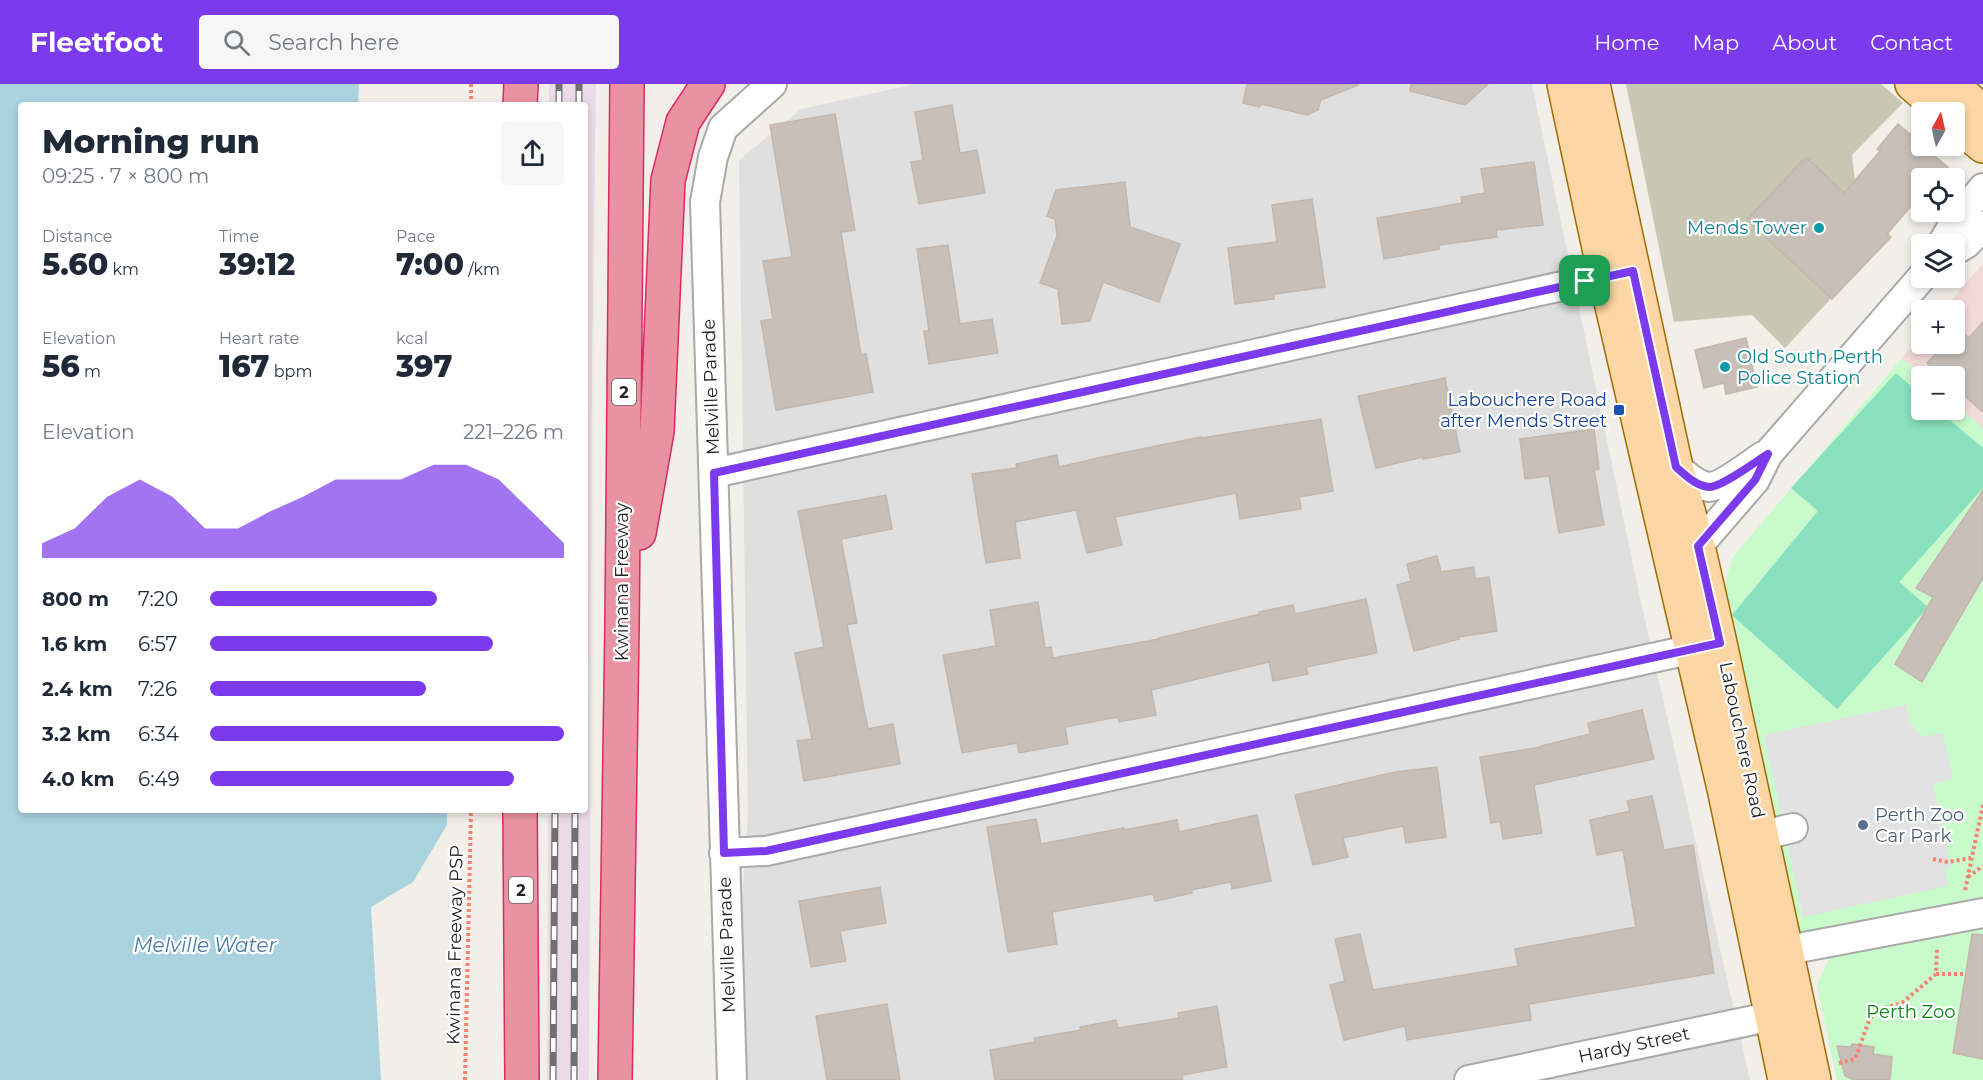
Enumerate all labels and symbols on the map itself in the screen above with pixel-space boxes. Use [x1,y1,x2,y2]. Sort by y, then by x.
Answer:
north arrow [1911,102,1965,156]
place label: Mends Tower [1687,217,1807,239]
marker: Mends Tower [1812,221,1826,235]
pin [1559,255,1610,306]
street label: Melville Parade [698,318,724,455]
place label: Old South Perth Police Station [1737,346,1883,389]
marker: Old South Perth Police Station [1718,360,1732,374]
road number: 2 [612,379,636,405]
place label: Labouchere Road after Mends Street [1440,389,1607,432]
marker: Labouchere Road after Mends Street [1612,403,1626,417]
street label: Kwinana Freeway [611,503,633,661]
street label: Labouchere Road [1715,660,1769,820]
place label: Perth Zoo Car Park [1875,804,1964,847]
marker: Perth Zoo Car Park [1856,818,1870,832]
street label: Kwinana Freeway PSP [442,845,468,1045]
street label: Melville Parade [714,876,740,1013]
road number: 2 [509,877,533,903]
water label: Melville Water [133,933,277,957]
park label: Perth Zoo [1866,1001,1956,1023]
street label: Hardy Street [1576,1022,1692,1068]

